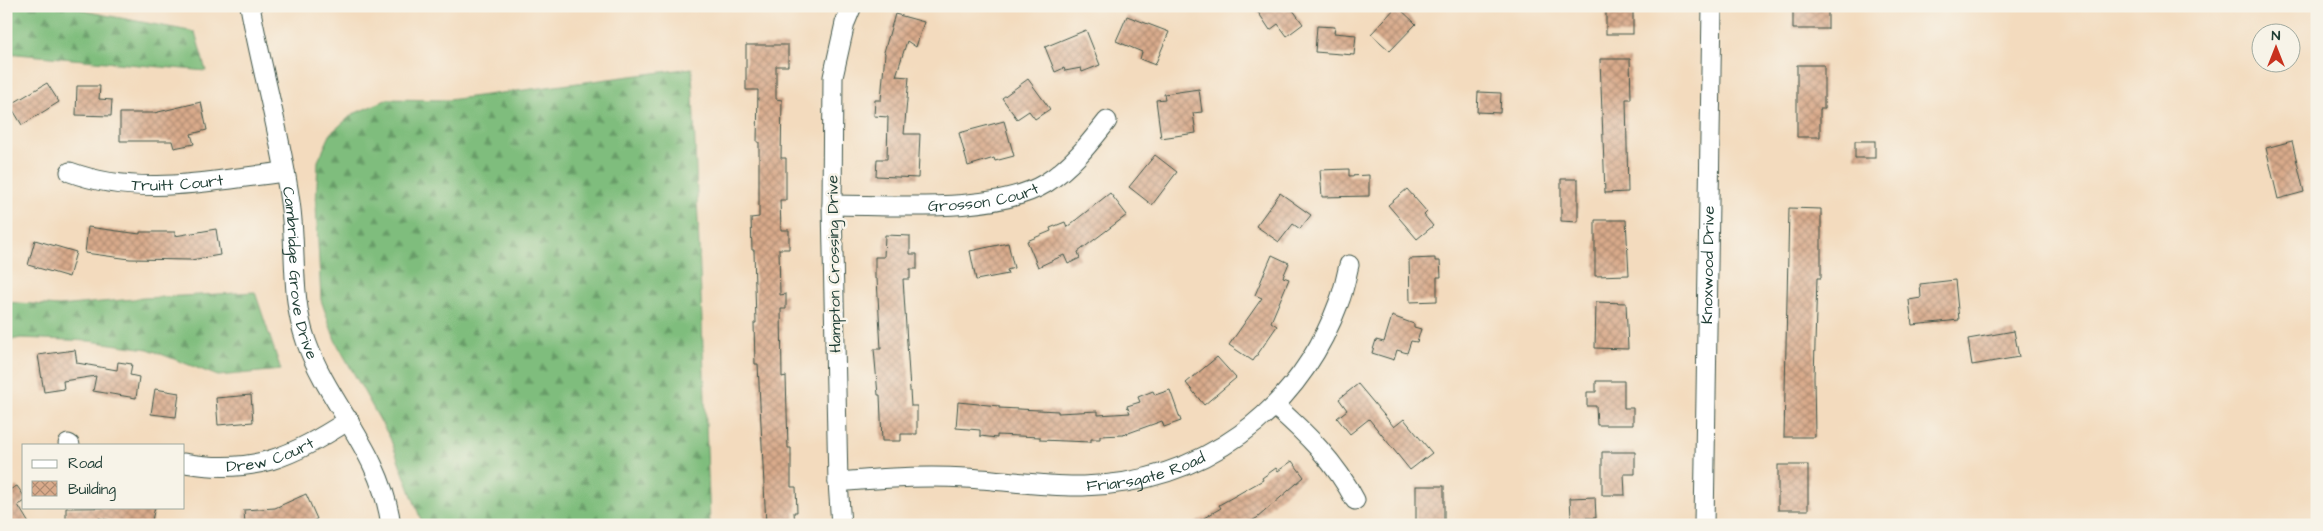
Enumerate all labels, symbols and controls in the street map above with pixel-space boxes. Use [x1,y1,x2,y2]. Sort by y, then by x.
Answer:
north arrow [2250,22,2300,72]
text: N [2272,26,2281,46]
street label: Truitt Court [131,169,225,197]
street label: Hampton Crossing Drive [821,174,848,353]
street label: Grosson Court [928,177,1043,217]
street label: Cambridge Grove Drive [277,185,323,363]
street label: Knoxwood Drive [1696,205,1720,324]
street label: Drew Court [226,432,318,478]
legend [22,444,185,508]
street label: Friarsgate Road [1086,447,1209,497]
text: Road [68,453,103,474]
text: Building [68,479,116,501]

